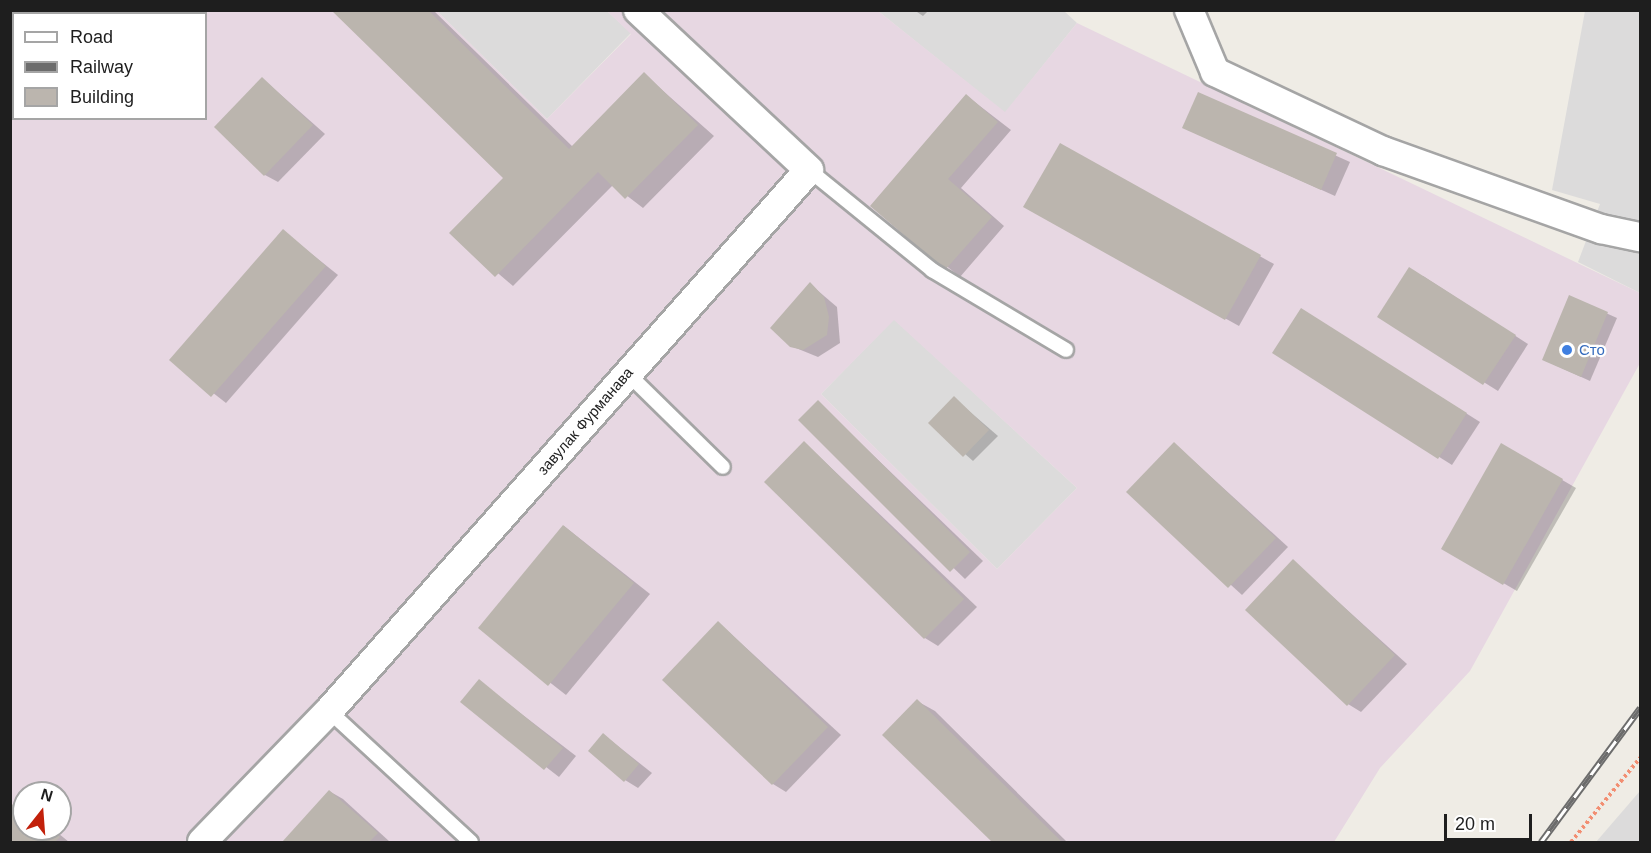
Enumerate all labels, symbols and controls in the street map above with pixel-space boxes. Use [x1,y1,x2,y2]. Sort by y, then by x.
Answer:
legend [12,12,207,120]
text: Road [70,27,113,47]
text: Railway [70,57,133,77]
text: Building [70,87,134,107]
place label: Сто [1579,341,1605,359]
marker: Сто [1560,343,1574,357]
street label: завулак Фурманава [533,364,637,478]
north arrow [12,781,72,841]
text: N [39,785,55,805]
scale bar [1447,802,1536,840]
text: 20 m [1455,814,1495,834]

